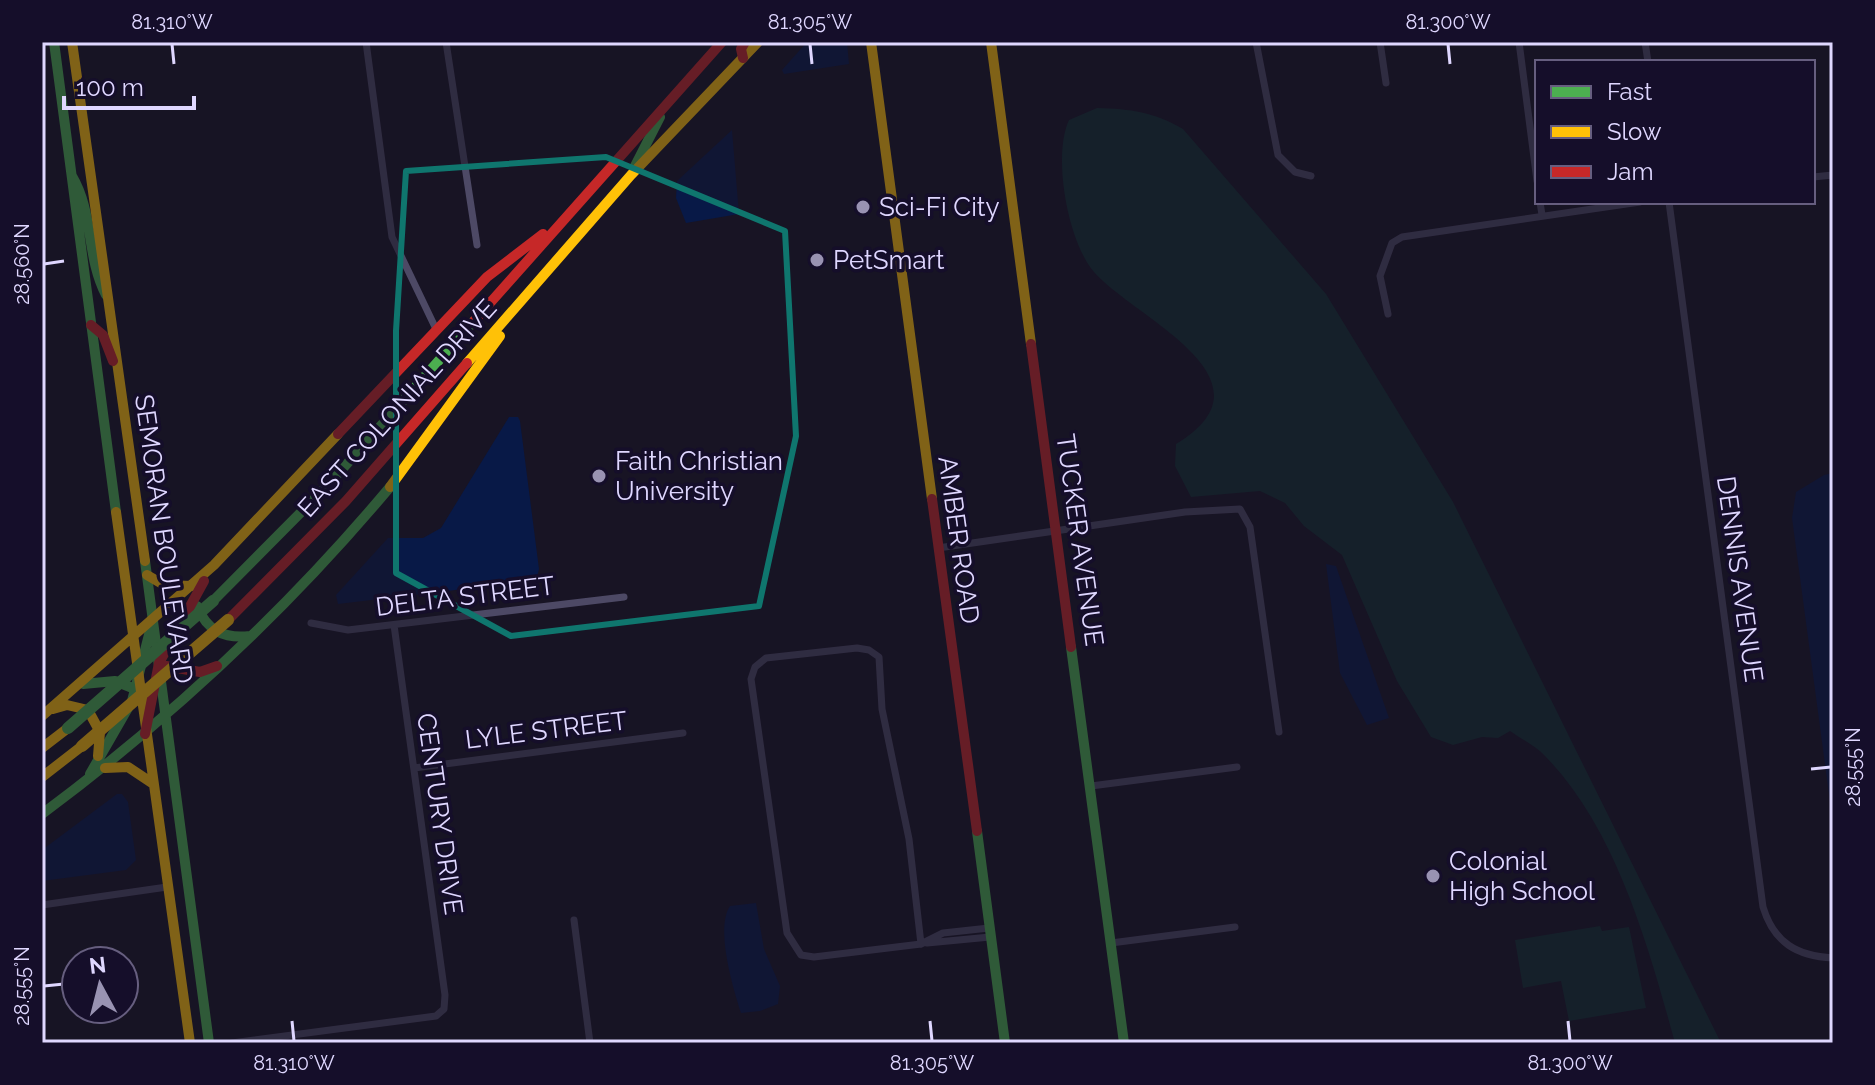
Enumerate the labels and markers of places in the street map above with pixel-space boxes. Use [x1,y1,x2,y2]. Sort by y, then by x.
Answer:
place label: Sci-Fi City [879,192,1000,222]
marker: Sci-Fi City [854,198,872,216]
place label: PetSmart [833,245,945,275]
marker: PetSmart [808,251,826,269]
place label: Faith Christian University [615,446,783,506]
marker: Faith Christian University [590,467,608,485]
place label: Colonial High School [1449,846,1596,906]
marker: Colonial High School [1424,867,1442,885]

